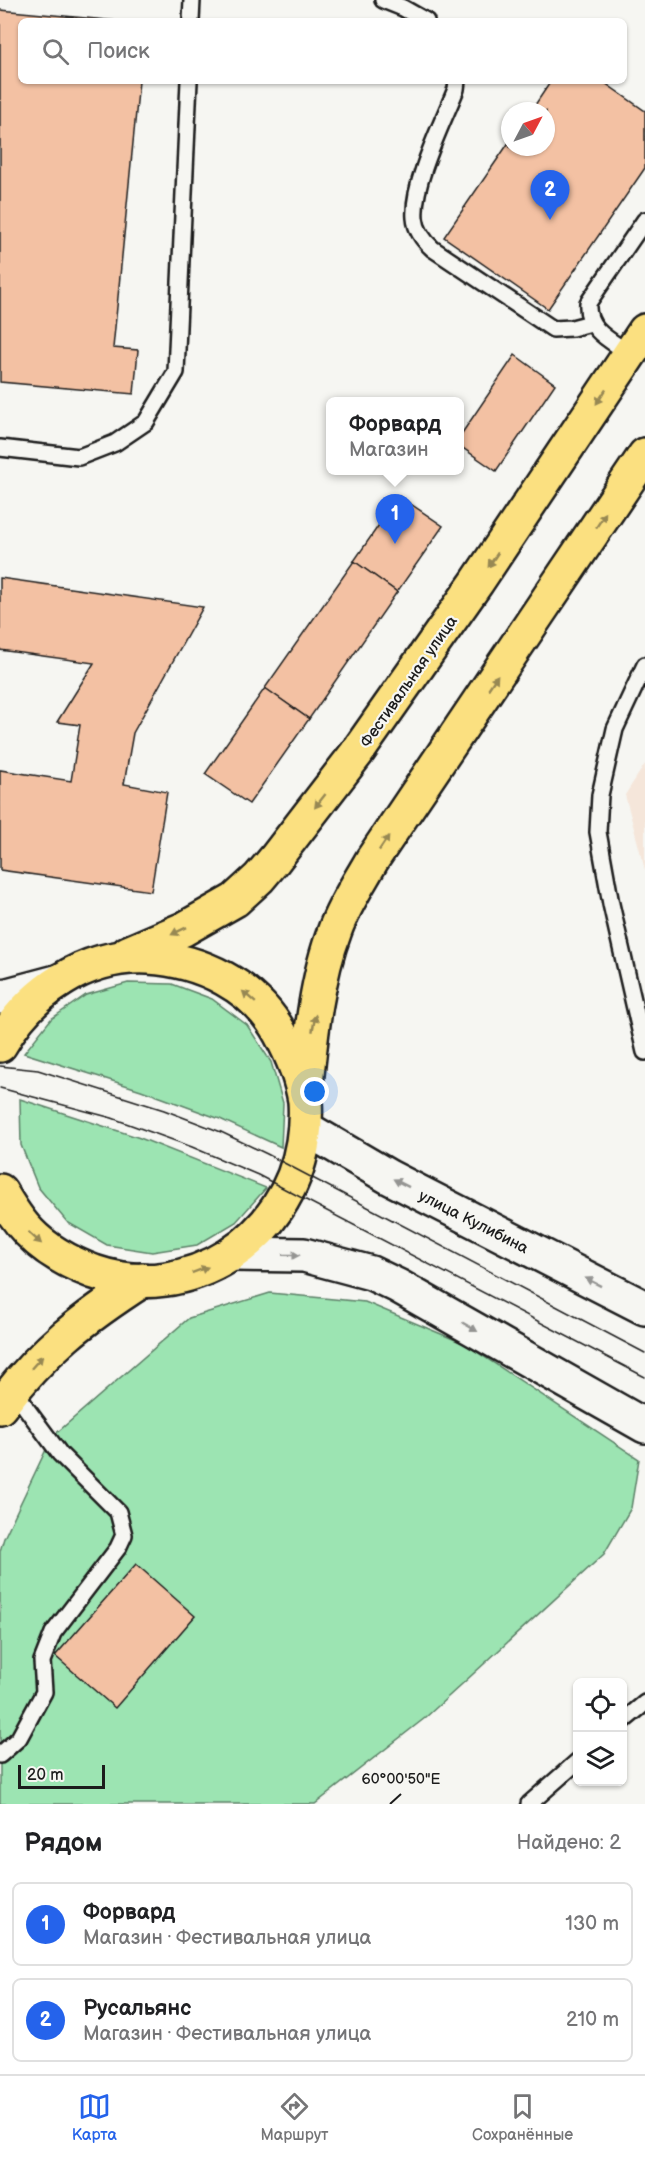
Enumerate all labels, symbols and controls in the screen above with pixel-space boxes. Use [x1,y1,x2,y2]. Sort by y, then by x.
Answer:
search box [18,18,627,84]
icon: search [39,35,72,68]
text: Поиск [87,38,150,65]
north arrow [501,102,555,156]
pin: 2 [530,170,570,220]
one-way arrow [595,389,606,406]
popup [326,397,464,475]
text: Форвард [349,411,441,438]
text: Магазин [349,438,429,462]
pin: 1 [376,494,414,544]
one-way arrow [596,511,607,528]
one-way arrow [487,551,498,568]
street label: Фестивальная улица [357,612,462,751]
one-way arrow [487,674,498,690]
one-way arrow [314,792,326,808]
one-way arrow [378,836,390,852]
one-way arrow [171,927,188,936]
one-way arrow [242,991,257,1004]
one-way arrow [310,1013,319,1032]
your location [300,1077,329,1106]
one-way arrow [392,1179,409,1188]
street label: улица Кулибина [415,1187,532,1258]
one-way arrow [28,1231,43,1245]
one-way arrow [281,1250,300,1260]
one-way arrow [191,1264,209,1274]
one-way arrow [584,1277,601,1287]
one-way arrow [461,1322,478,1332]
one-way arrow [30,1355,43,1370]
map controls [573,1678,627,1786]
button: locate [573,1678,627,1732]
button: layers [573,1732,627,1786]
scale bar [18,1762,105,1790]
text: 20 m [27,1766,63,1785]
text: 60°00'50"E [362,1770,441,1789]
text: Рядом [24,1828,102,1859]
text: Найдено: 2 [517,1831,621,1855]
text: Форвард [83,1899,175,1926]
text: 1 [41,1912,50,1936]
text: 130 m [565,1912,619,1936]
text: Магазин · Фестивальная улица [83,1926,371,1950]
text: Русальянс [83,1995,191,2022]
text: 2 [40,2008,51,2032]
text: 210 m [566,2008,619,2032]
text: Магазин · Фестивальная улица [83,2022,371,2046]
tab: Карта [72,2090,117,2145]
tab: Маршрут [260,2090,329,2145]
tab: Сохранённые [472,2090,573,2145]

